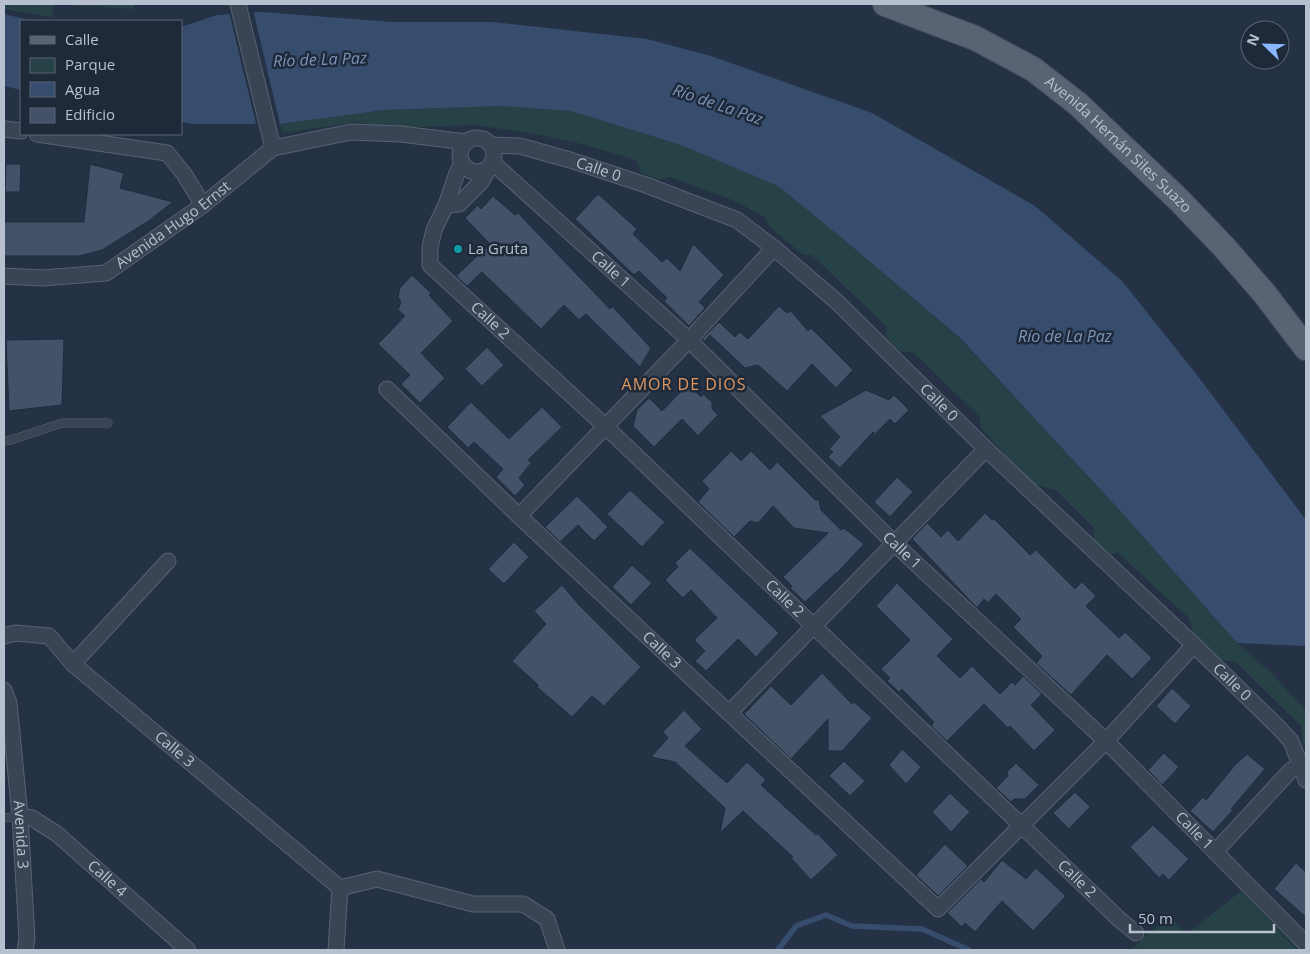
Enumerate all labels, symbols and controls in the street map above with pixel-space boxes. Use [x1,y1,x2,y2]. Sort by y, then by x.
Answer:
legend [20,20,182,135]
north arrow [1240,20,1290,70]
text: Calle [65,29,99,49]
text: N [1242,31,1264,49]
water label: Río de La Paz [273,46,368,72]
text: Parque [65,54,115,74]
street label: Avenida Hernán Siles Suazo [1041,71,1197,217]
water label: Río de La Paz [670,78,767,130]
text: Agua [65,79,100,99]
text: Edificio [65,104,115,124]
street label: Calle 0 [574,152,624,185]
street label: Avenida Hugo Ernst [111,176,234,272]
place label: La Gruta [468,238,528,258]
marker: La Gruta [452,243,464,255]
street label: Calle 1 [588,246,635,291]
street label: Calle 2 [467,297,515,343]
water label: Río de La Paz [1018,325,1113,347]
district label: AMOR DE DIOS [622,373,746,395]
street label: Calle 0 [916,378,963,425]
street label: Calle 1 [879,527,926,573]
street label: Calle 2 [762,574,809,621]
street label: Calle 3 [639,626,686,672]
street label: Calle 0 [1209,658,1256,705]
street label: Calle 3 [151,726,199,771]
street label: Avenida 3 [10,799,34,869]
street label: Calle 1 [1172,806,1218,854]
street label: Calle 4 [84,855,132,901]
street label: Calle 2 [1054,855,1101,901]
scale bar [1130,902,1274,934]
text: 50 m [1138,908,1173,928]

